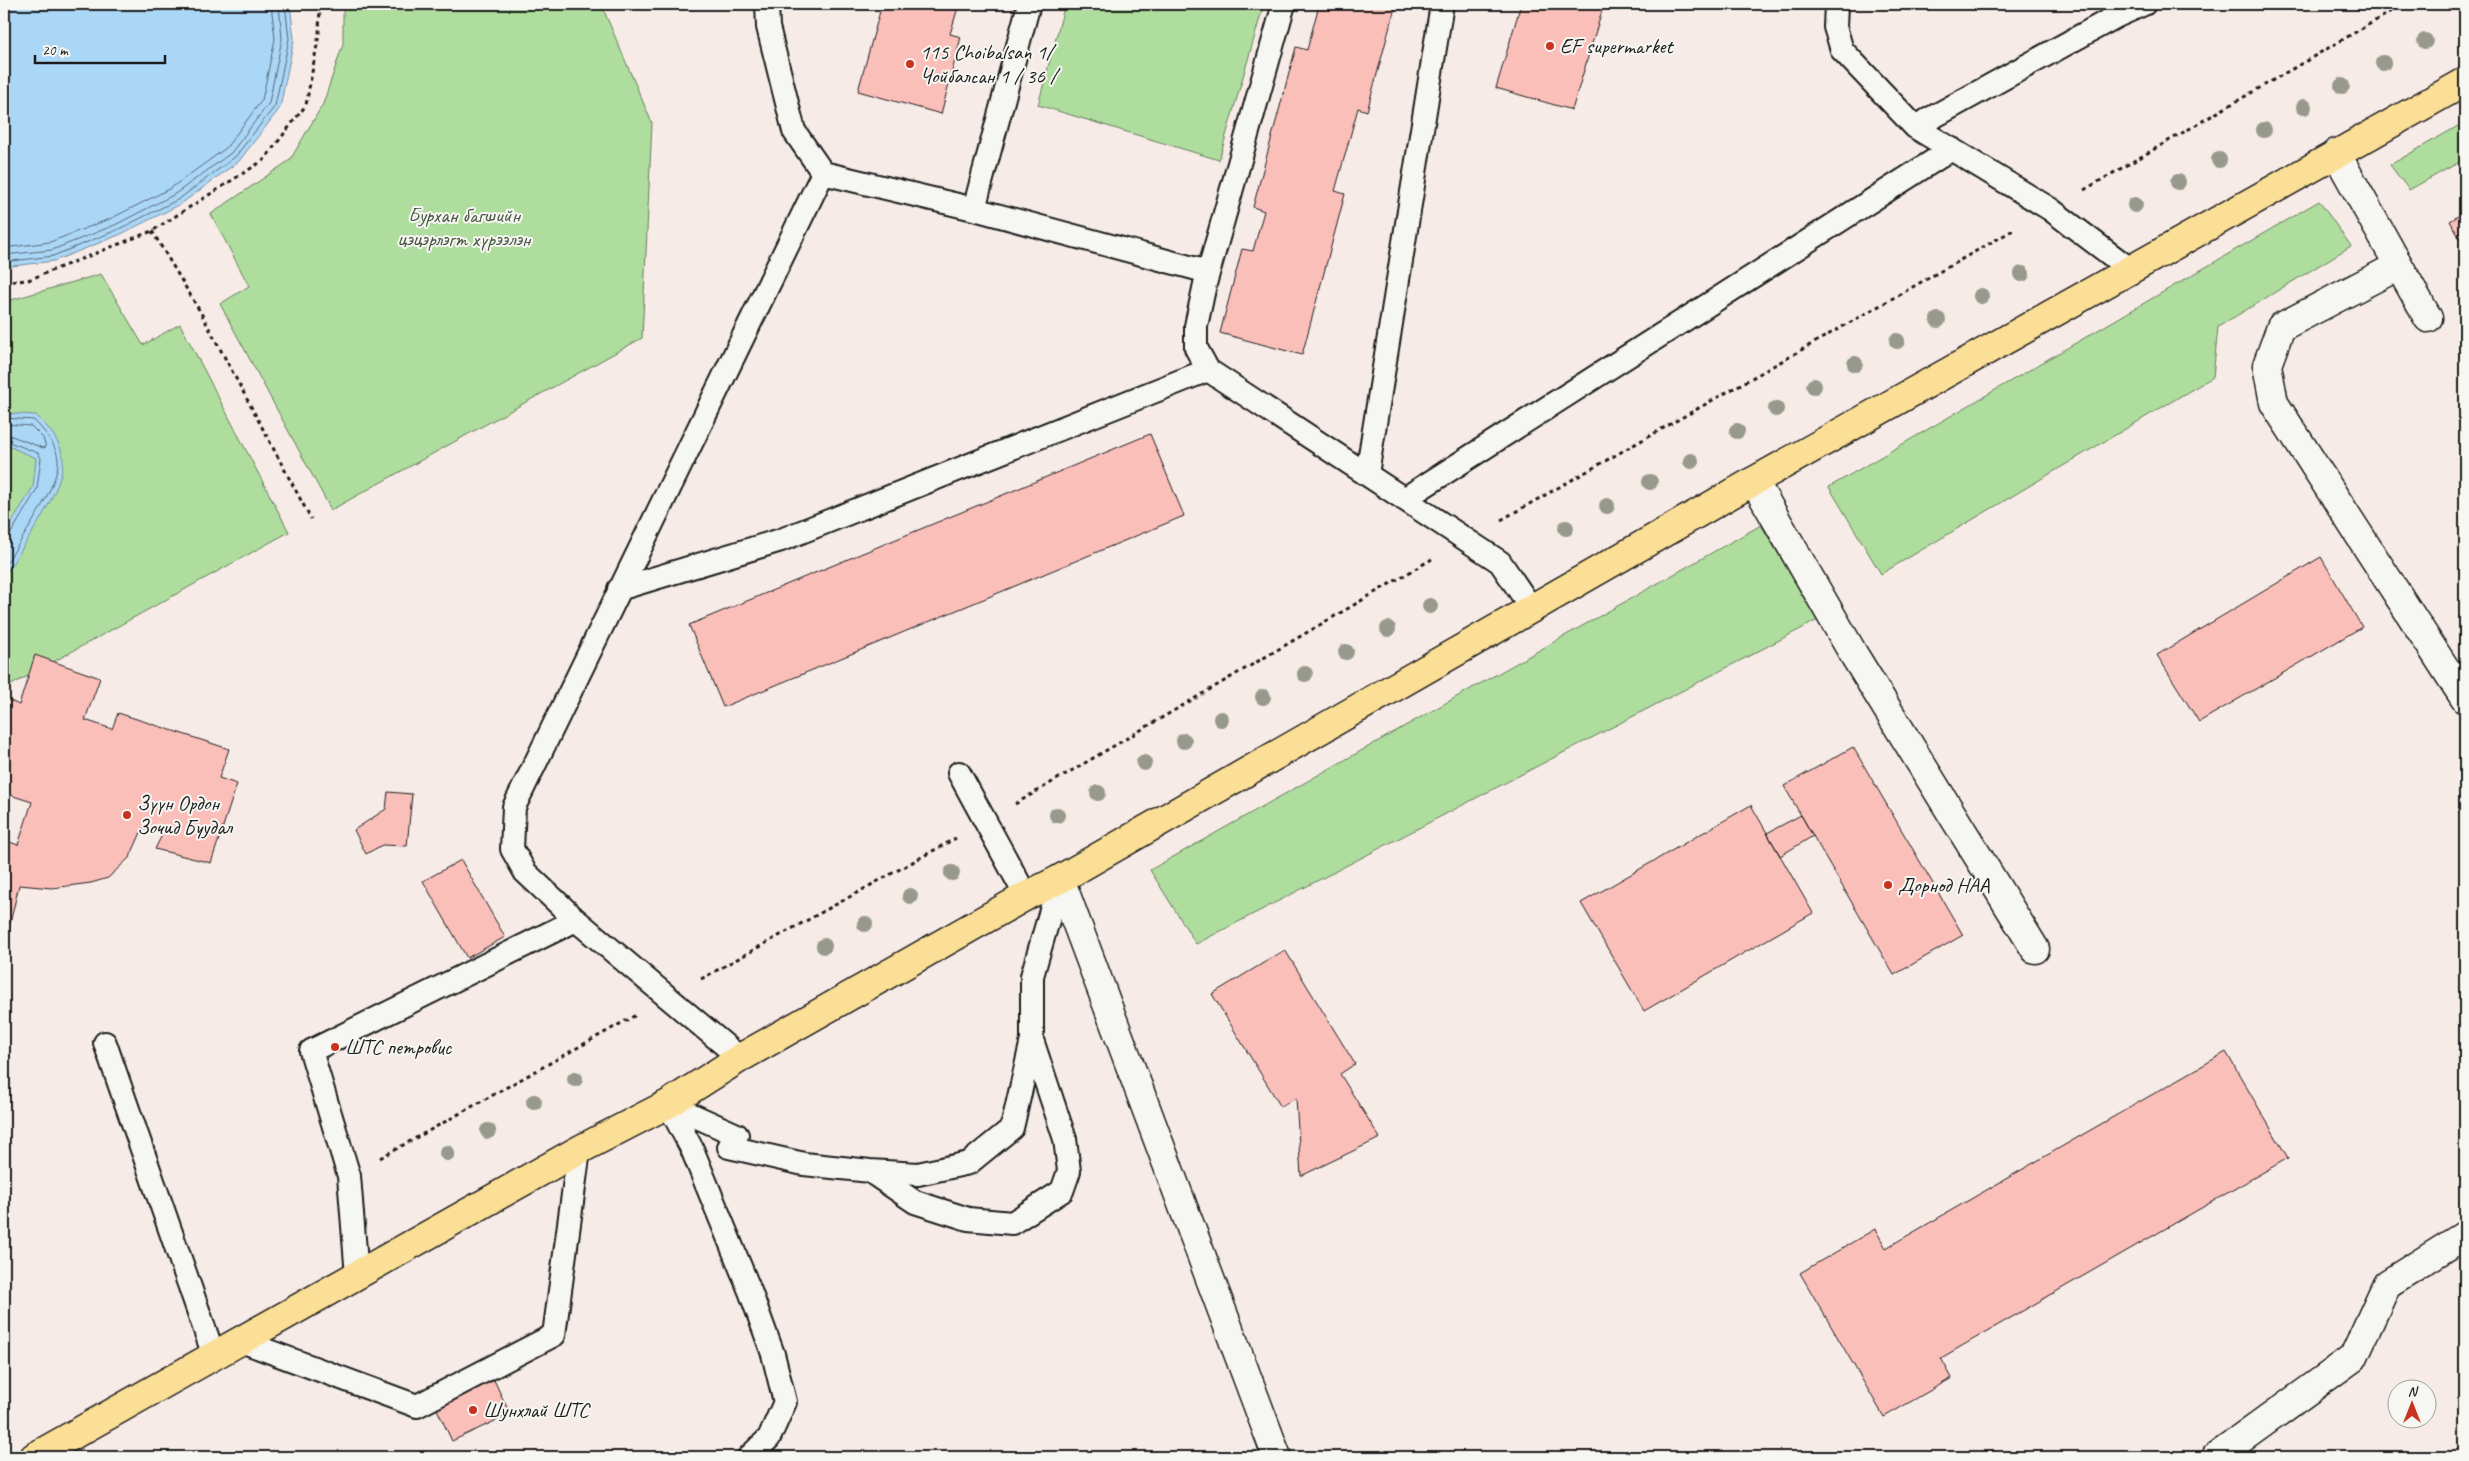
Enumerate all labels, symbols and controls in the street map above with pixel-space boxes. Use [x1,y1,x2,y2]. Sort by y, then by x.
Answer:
scale bar [35,32,165,64]
place label: EF supermarket [1560,33,1674,59]
place label: 115 Choibalsan 1/ Чойбалсан 1 / 36 / [920,39,1061,89]
marker: EF supermarket [1544,40,1556,52]
text: 20 m [42,41,69,60]
marker: 115 Choibalsan 1/ Чойбалсан 1 / 36 / [904,58,916,70]
park label: Бурхан багшийн цэцэрлэгт хүрээлэн [397,202,532,252]
place label: Зүүн Ордон Зочид Буудал [137,790,234,840]
marker: Зүүн Ордон Зочид Буудал [121,809,133,821]
place label: Дорнод НАА [1898,872,1990,898]
marker: Дорнод НАА [1882,879,1894,891]
place label: ШТС петровис [345,1034,453,1060]
marker: ШТС петровис [329,1041,341,1053]
north arrow [2386,1378,2436,1428]
text: N [2408,1383,2419,1400]
place label: Шунхлай ШТС [483,1397,592,1423]
marker: Шунхлай ШТС [467,1404,479,1416]

